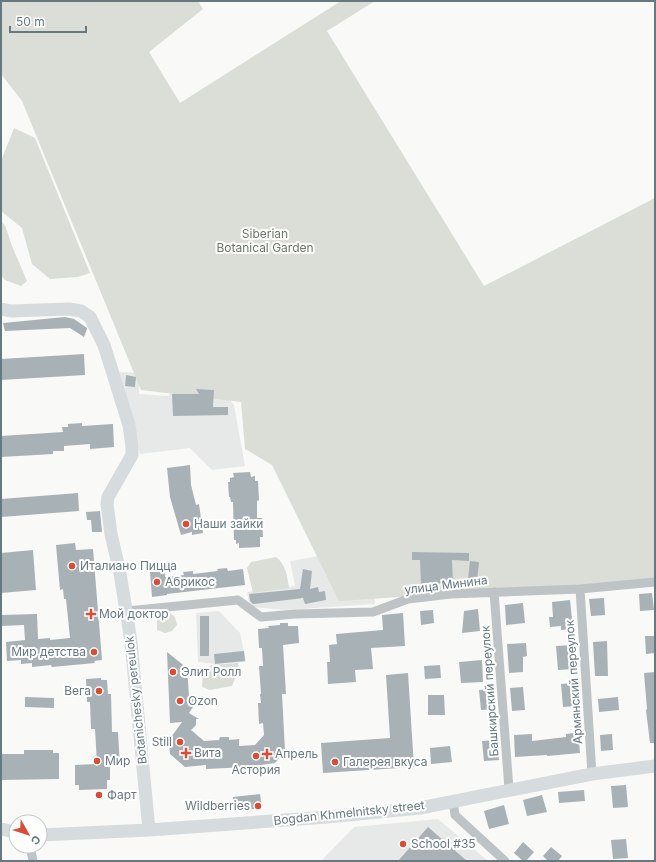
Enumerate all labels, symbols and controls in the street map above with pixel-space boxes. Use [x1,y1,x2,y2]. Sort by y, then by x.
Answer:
scale bar [10,8,86,34]
text: 50 m [16,14,45,29]
park label: Siberian Botanical Garden [216,226,314,255]
place label: Наши зайки [194,516,263,531]
marker: Наши зайки [181,519,191,529]
place label: Италиано Пицца [80,558,177,573]
marker: Италиано Пицца [67,561,77,571]
street label: улица Минина [404,572,488,597]
place label: Абрикос [165,574,215,589]
marker: Абрикос [152,577,162,587]
place label: Мой доктор [99,606,169,621]
marker: Мой доктор [86,609,96,619]
street label: Армянский переулок [562,619,585,745]
street label: Башкирский переулок [477,625,502,757]
street label: Botanichesky pereulok [121,635,150,765]
place label: Мир детства [11,644,86,659]
marker: Мир детства [89,647,99,657]
place label: Элит Ролл [181,664,241,679]
marker: Элит Ролл [168,667,178,677]
place label: Вега [64,683,91,698]
marker: Вега [94,686,104,696]
place label: Ozon [188,693,218,708]
marker: Ozon [175,696,185,706]
place label: Still [152,734,172,749]
marker: Still [175,737,185,747]
place label: Вита [194,745,221,760]
place label: Апрель [275,746,319,761]
marker: Вита [181,748,191,758]
marker: Апрель [262,749,272,759]
marker: Астория [251,751,261,761]
place label: Мир [105,753,130,768]
place label: Галерея вкуса [343,754,428,769]
marker: Мир [92,756,102,766]
marker: Галерея вкуса [330,757,340,767]
place label: Астория [232,762,280,777]
place label: Фарт [107,787,137,802]
marker: Фарт [94,790,104,800]
street label: Bogdan Khmelnitsky street [273,797,425,828]
place label: Wildberries [185,798,250,813]
marker: Wildberries [253,801,263,811]
north arrow [8,814,48,854]
text: С [28,833,44,848]
place label: School #35 [411,836,476,851]
marker: School #35 [398,839,408,849]

